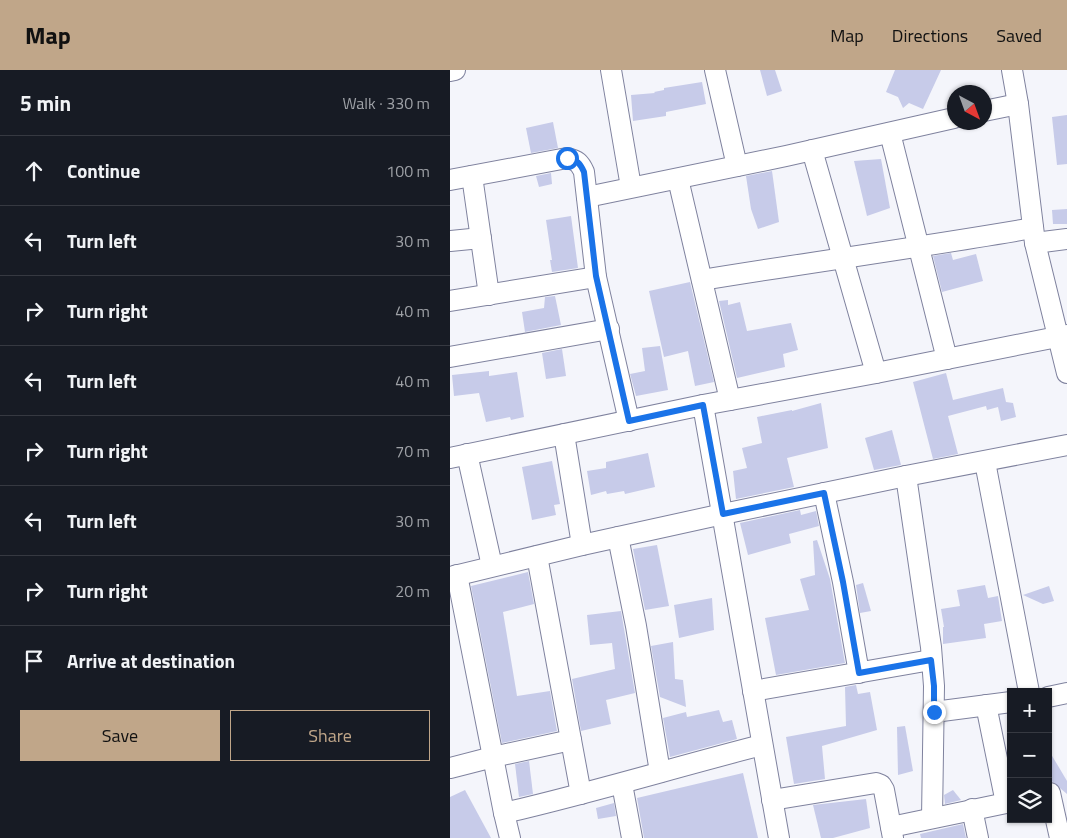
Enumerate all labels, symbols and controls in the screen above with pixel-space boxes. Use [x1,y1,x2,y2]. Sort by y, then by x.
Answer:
text: Map [25,17,71,53]
text: Map [830,22,864,49]
text: Directions [892,22,968,49]
text: Saved [996,22,1042,49]
north arrow [947,85,992,130]
text: 5 min [20,87,71,119]
text: Walk · 330 m [342,91,430,115]
route start [556,147,579,170]
text: Continue [67,156,140,185]
icon: ahead [20,157,48,185]
text: 100 m [386,159,430,183]
text: Turn left [67,226,137,255]
icon: left [20,227,48,255]
text: 30 m [395,229,430,253]
text: Turn right [67,296,148,325]
icon: right [20,297,48,325]
text: 40 m [395,299,430,323]
text: Turn left [67,366,137,395]
icon: left [20,367,48,395]
text: 40 m [395,369,430,393]
text: Turn right [67,436,148,465]
icon: right [20,437,48,465]
text: 70 m [395,439,430,463]
text: Turn left [67,506,137,535]
icon: left [20,507,48,535]
text: 30 m [395,509,430,533]
text: Turn right [67,576,148,605]
icon: right [20,577,48,605]
text: 20 m [395,579,430,603]
text: Arrive at destination [67,646,235,675]
icon: arrive [20,647,48,675]
map controls [1007,688,1052,823]
button: + [1007,688,1052,733]
route end [923,701,946,724]
button: Save [20,710,220,761]
button: Share [230,710,430,761]
button: − [1007,733,1052,778]
button: layers [1007,778,1052,823]

